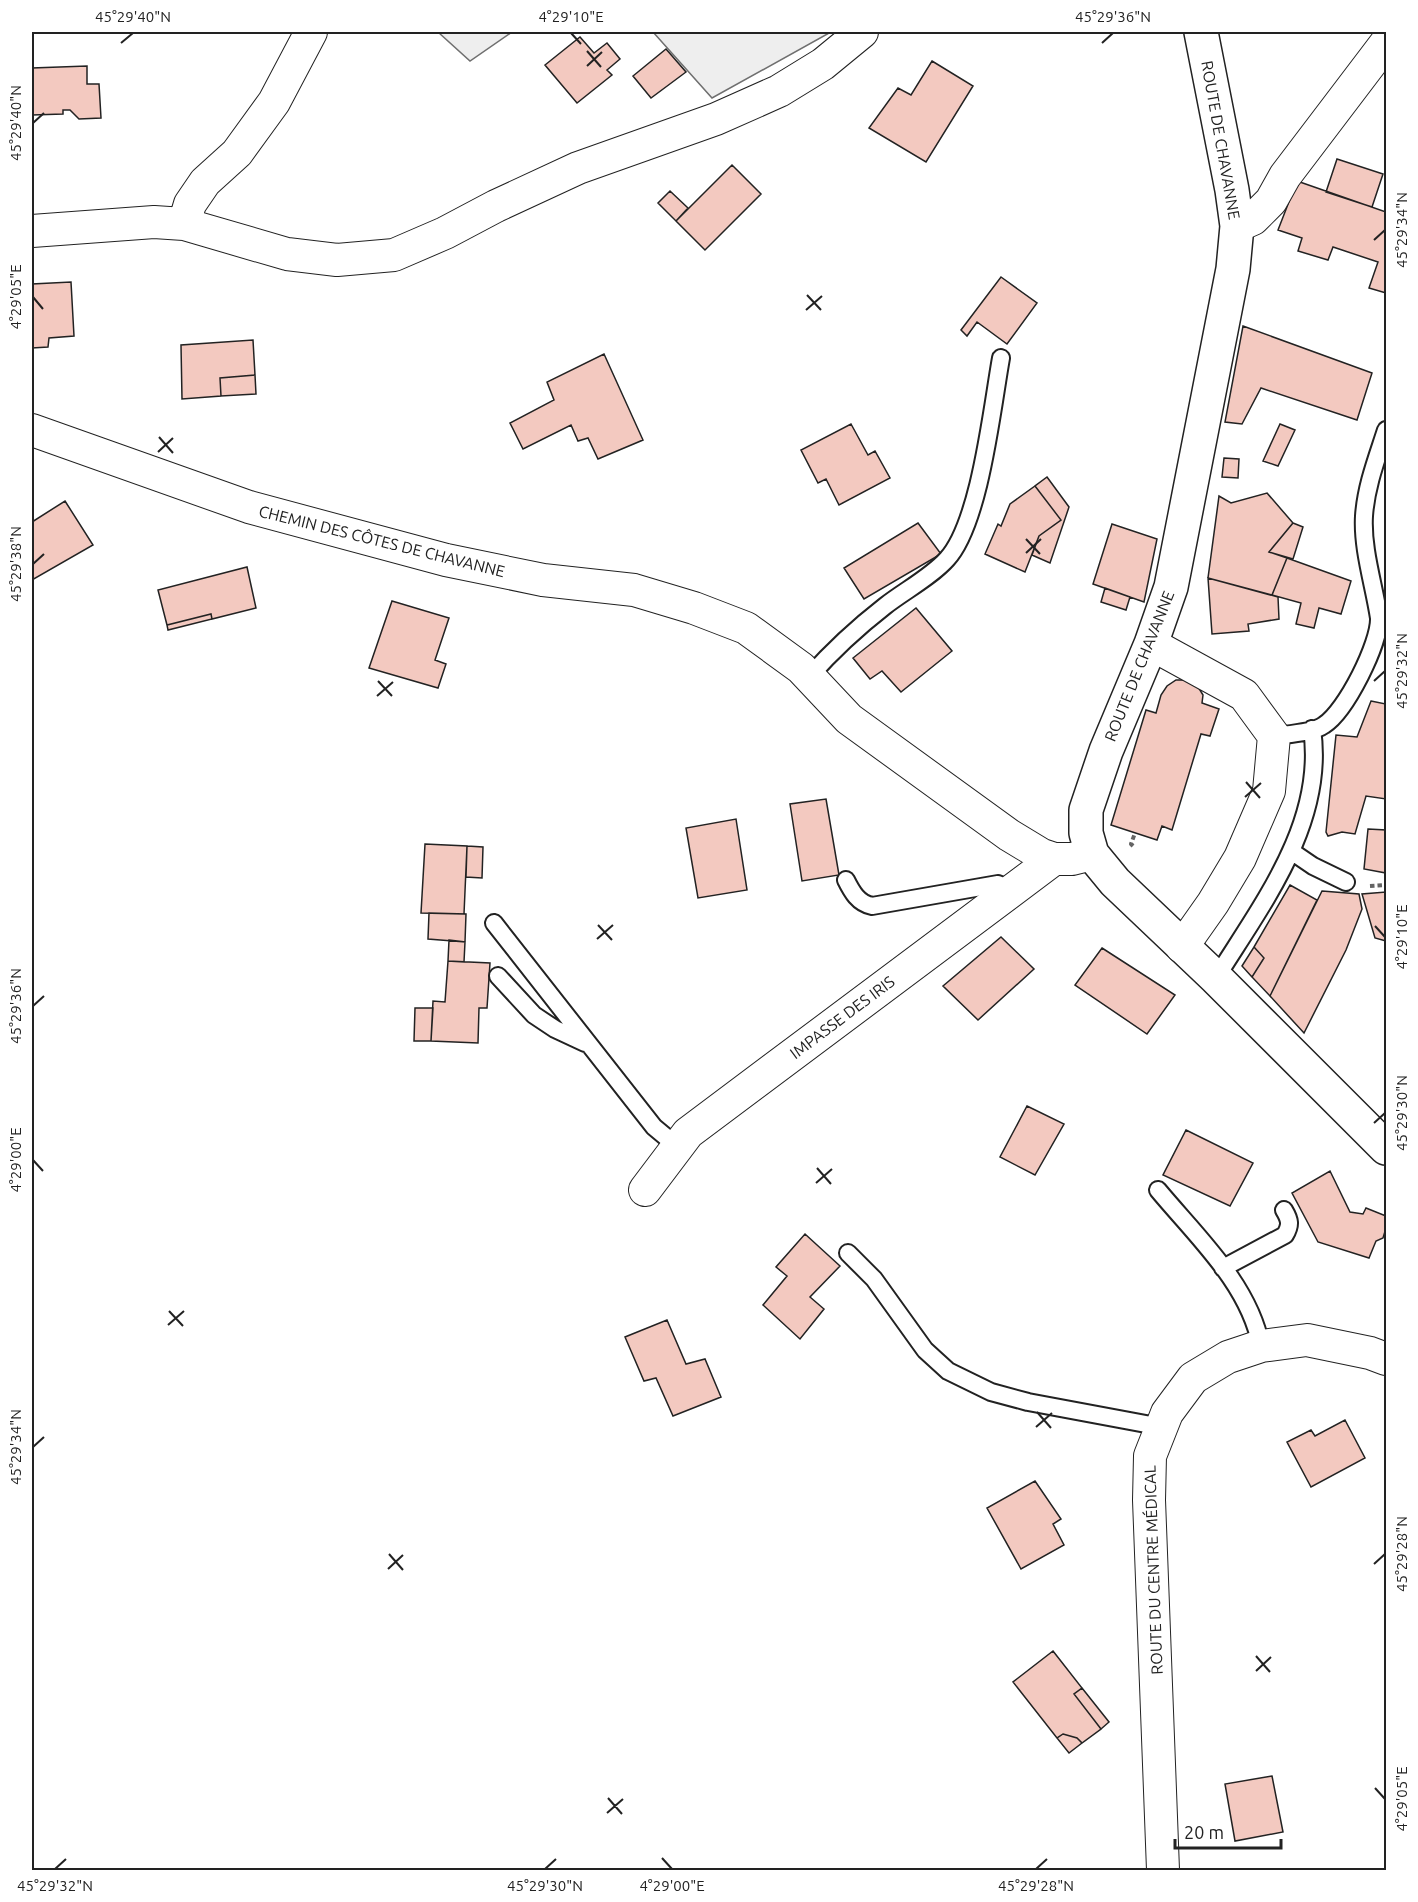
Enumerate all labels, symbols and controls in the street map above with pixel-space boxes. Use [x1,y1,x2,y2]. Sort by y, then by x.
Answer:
text: 45°29'40"N [95,8,171,25]
text: 4°29'10"E [538,8,604,25]
text: 45°29'36"N [1075,8,1151,25]
street label: ROUTE DE CHAVANNE [1198,59,1244,221]
text: 45°29'40"N [7,85,24,161]
text: 45°29'34"N [1393,192,1410,268]
text: 4°29'05"E [7,264,24,330]
street label: CHEMIN DES CÔTES DE CHAVANNE [257,501,507,580]
text: 45°29'38"N [7,526,24,602]
street label: ROUTE DE CHAVANNE [1101,588,1177,744]
text: 45°29'32"N [1393,633,1410,709]
text: 4°29'10"E [1393,904,1410,970]
text: 45°29'36"N [7,968,24,1044]
street label: IMPASSE DES IRIS [786,972,898,1062]
text: 45°29'30"N [1393,1075,1410,1151]
text: 4°29'00"E [7,1127,24,1193]
text: 45°29'34"N [7,1409,24,1485]
street label: ROUTE DU CENTRE MÉDICAL [1138,1465,1166,1675]
text: 45°29'28"N [1393,1516,1410,1592]
text: 4°29'05"E [1393,1766,1410,1832]
scale bar [1175,1812,1282,1850]
text: 20 m [1184,1822,1224,1842]
text: 45°29'32"N [17,1877,93,1894]
text: 45°29'30"N [507,1877,583,1894]
text: 4°29'00"E [639,1877,705,1894]
text: 45°29'28"N [998,1877,1074,1894]

